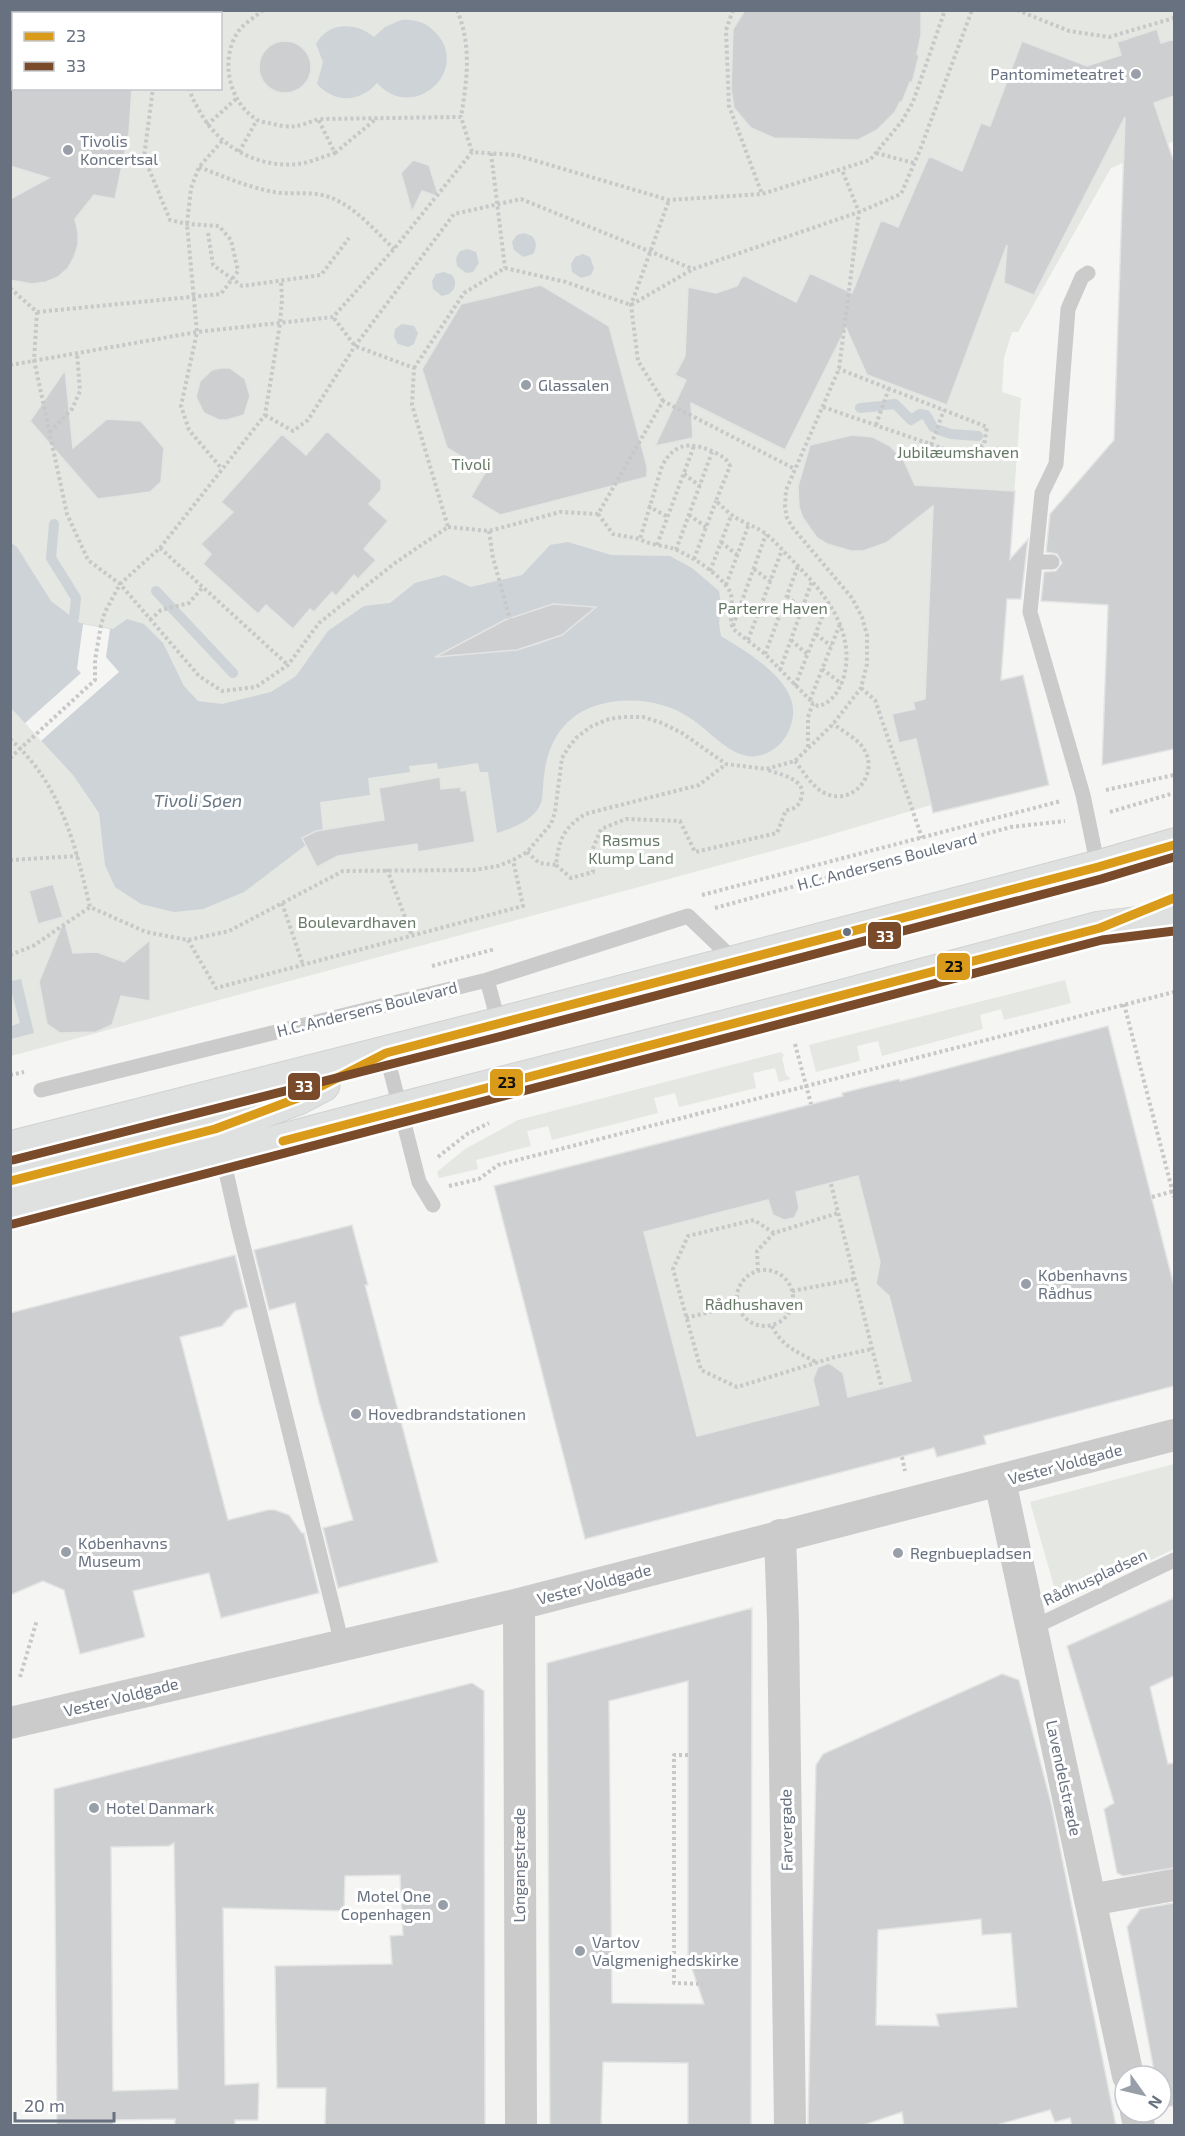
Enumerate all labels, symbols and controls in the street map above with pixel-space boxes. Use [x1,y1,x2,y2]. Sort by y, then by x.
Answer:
legend [12,12,222,90]
text: 23 [66,24,86,46]
text: 33 [66,54,86,76]
place label: Pantomimeteatret [990,64,1124,83]
marker: Pantomimeteatret [1129,67,1143,81]
place label: Tivolis Koncertsal [80,131,158,168]
marker: Tivolis Koncertsal [61,143,75,157]
place label: Glassalen [538,375,609,394]
marker: Glassalen [519,378,533,392]
park label: Jubilæumshaven [897,442,1019,461]
park label: Tivoli [451,454,491,473]
park label: Parterre Haven [718,598,828,617]
water label: Tivoli Søen [154,789,242,811]
street label: H.C. Andersens Boulevard [795,827,979,894]
park label: Rasmus Klump Land [588,830,674,867]
park label: Boulevardhaven [298,912,416,931]
line badge: 33 [867,921,902,950]
unlabelled marker [841,926,853,938]
text: 33 [876,926,894,945]
line badge: 23 [936,952,971,981]
text: 23 [945,956,963,975]
street label: H.C. Andersens Boulevard [275,977,459,1040]
line badge: 23 [489,1068,524,1097]
line badge: 33 [287,1072,321,1101]
text: 23 [498,1072,516,1091]
text: 33 [295,1076,313,1095]
place label: Københavns Rådhus [1038,1265,1128,1302]
marker: Københavns Rådhus [1019,1277,1033,1291]
park label: Rådhushaven [705,1294,803,1313]
place label: Hovedbrandstationen [368,1404,526,1423]
marker: Hovedbrandstationen [349,1407,363,1421]
street label: Vester Voldgade [1006,1439,1124,1488]
place label: Københavns Museum [78,1533,168,1570]
place label: Regnbuepladsen [910,1543,1031,1562]
street label: Rådhuspladsen [1040,1544,1150,1609]
marker: Københavns Museum [59,1545,73,1559]
marker: Regnbuepladsen [891,1546,905,1560]
street label: Vester Voldgade [535,1559,653,1608]
street label: Vester Voldgade [62,1673,180,1720]
street label: Lavendelstræde [1043,1718,1086,1838]
street label: Farvergade [775,1789,796,1871]
place label: Hotel Danmark [106,1798,214,1817]
marker: Hotel Danmark [87,1801,101,1815]
street label: Løngangstræde [509,1808,528,1922]
place label: Motel One Copenhagen [341,1886,431,1923]
marker: Motel One Copenhagen [436,1898,450,1912]
place label: Vartov Valgmenighedskirke [592,1932,739,1969]
marker: Vartov Valgmenighedskirke [573,1944,587,1958]
north arrow [1113,2064,1173,2124]
scale bar [15,2085,114,2123]
text: N [1145,2093,1167,2113]
text: 20 m [24,2094,65,2116]

